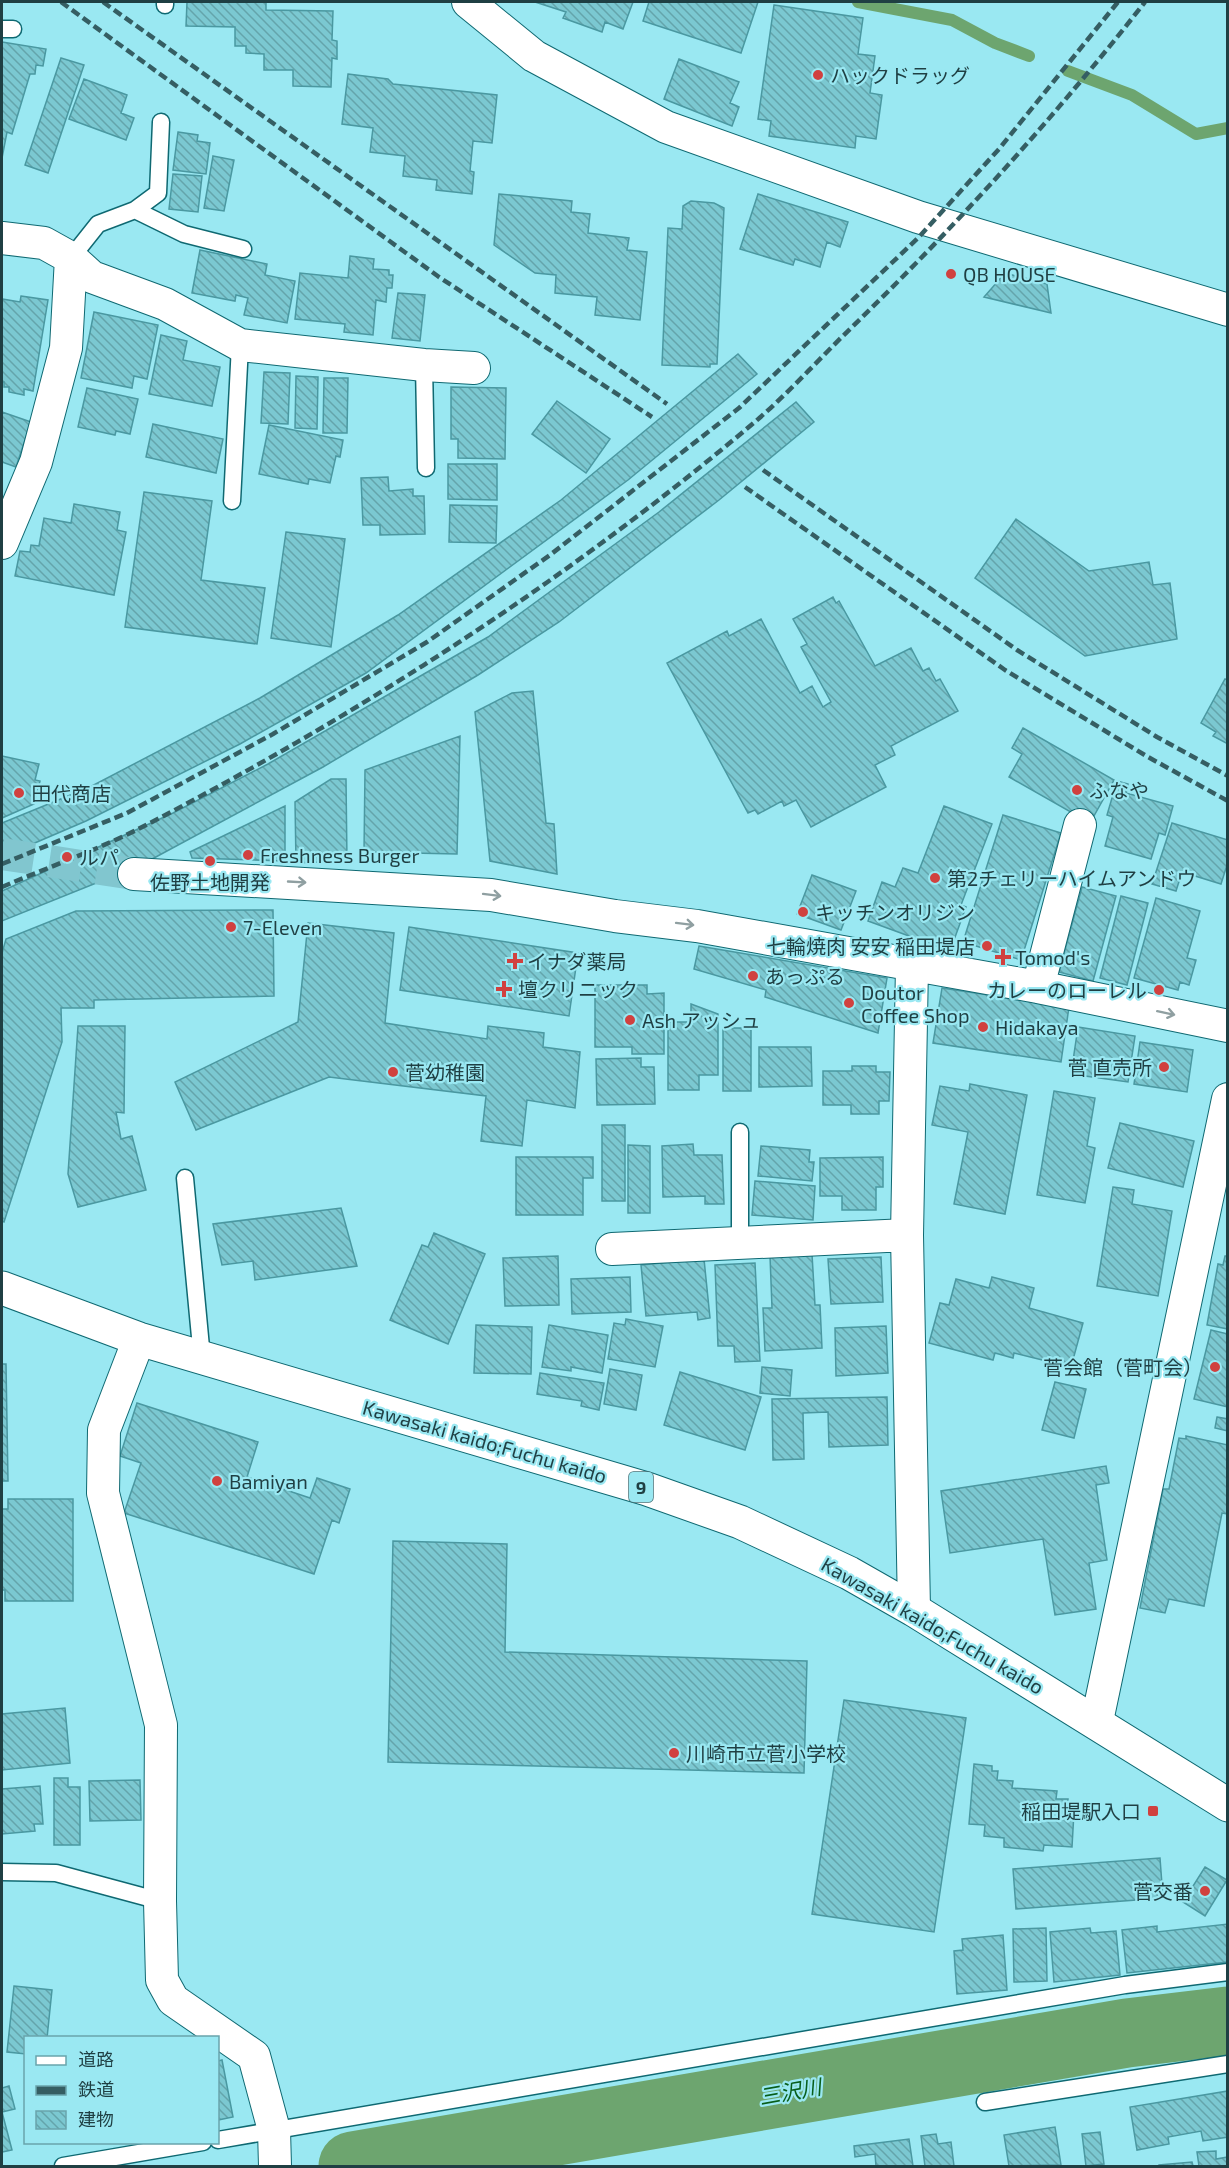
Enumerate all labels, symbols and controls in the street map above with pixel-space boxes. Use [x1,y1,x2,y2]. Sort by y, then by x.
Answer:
place label: ハックドラッグ [830,63,970,87]
marker: ハックドラッグ [811,68,825,82]
place label: QB HOUSE [963,262,1056,286]
marker: QB HOUSE [944,267,958,281]
place label: ふなや [1089,778,1149,802]
place label: 田代商店 [31,781,111,805]
marker: ふなや [1070,783,1084,797]
marker: 田代商店 [12,786,26,800]
place label: Freshness Burger [260,843,419,867]
place label: ルパ [79,845,119,869]
marker: Freshness Burger [241,848,255,862]
marker: ルパ [60,850,74,864]
marker: 佐野土地開発 [203,854,217,868]
place label: 第2チェリーハイムアンドウ [947,866,1196,890]
place label: 佐野土地開発 [150,870,270,894]
marker: 第2チェリーハイムアンドウ [928,871,942,885]
one-way arrow [287,877,307,888]
one-way arrow [482,890,501,901]
place label: キッチンオリジン [815,900,975,924]
marker: キッチンオリジン [796,905,810,919]
place label: 7-Eleven [243,915,322,939]
one-way arrow [674,919,694,930]
marker: 7-Eleven [224,920,238,934]
place label: 七輪焼肉 安安 稲田堤店 [766,934,975,958]
marker: 七輪焼肉 安安 稲田堤店 [980,939,994,953]
place label: Tomod's [1015,945,1090,969]
place label: イナダ薬局 [527,949,627,973]
marker: Tomod's [996,950,1010,964]
marker: イナダ薬局 [508,954,522,968]
place label: あっぷる [765,964,845,988]
marker: あっぷる [746,969,760,983]
place label: 壇クリニック [518,977,638,1001]
place label: カレーのローレル [987,978,1147,1002]
marker: 壇クリニック [495,980,513,998]
place label: Doutor Coffee Shop [861,980,970,1027]
marker: カレーのローレル [1152,983,1166,997]
marker: Doutor Coffee Shop [842,996,856,1010]
place label: Ash アッシュ [642,1008,761,1032]
one-way arrow [1155,1008,1175,1019]
marker: Ash アッシュ [623,1013,637,1027]
place label: Hidakaya [995,1015,1078,1039]
marker: Hidakaya [976,1020,990,1034]
place label: 菅 直売所 [1068,1055,1152,1079]
place label: 菅幼稚園 [405,1060,485,1084]
marker: 菅 直売所 [1157,1060,1171,1074]
marker: 菅幼稚園 [386,1065,400,1079]
place label: 菅会館（菅町会） [1043,1355,1203,1379]
marker: 菅会館（菅町会） [1208,1360,1222,1374]
street label: Kawasaki kaido;Fuchu kaido [360,1395,610,1487]
place label: Bamiyan [229,1469,308,1493]
road number: 9 [629,1472,653,1502]
marker: Bamiyan [210,1474,224,1488]
street label: Kawasaki kaido;Fuchu kaido [818,1551,1048,1699]
place label: 川崎市立菅小学校 [686,1741,846,1765]
marker: 川崎市立菅小学校 [667,1746,681,1760]
place label: 稲田堤駅入口 [1021,1799,1141,1823]
marker: 稲田堤駅入口 [1146,1804,1160,1818]
place label: 菅交番 [1133,1879,1193,1903]
marker: 菅交番 [1198,1884,1212,1898]
legend [24,2036,219,2144]
text: 道路 [78,2048,114,2070]
water label: 三沢川 [757,2073,825,2109]
text: 鉄道 [78,2078,114,2100]
text: 建物 [78,2108,114,2130]

